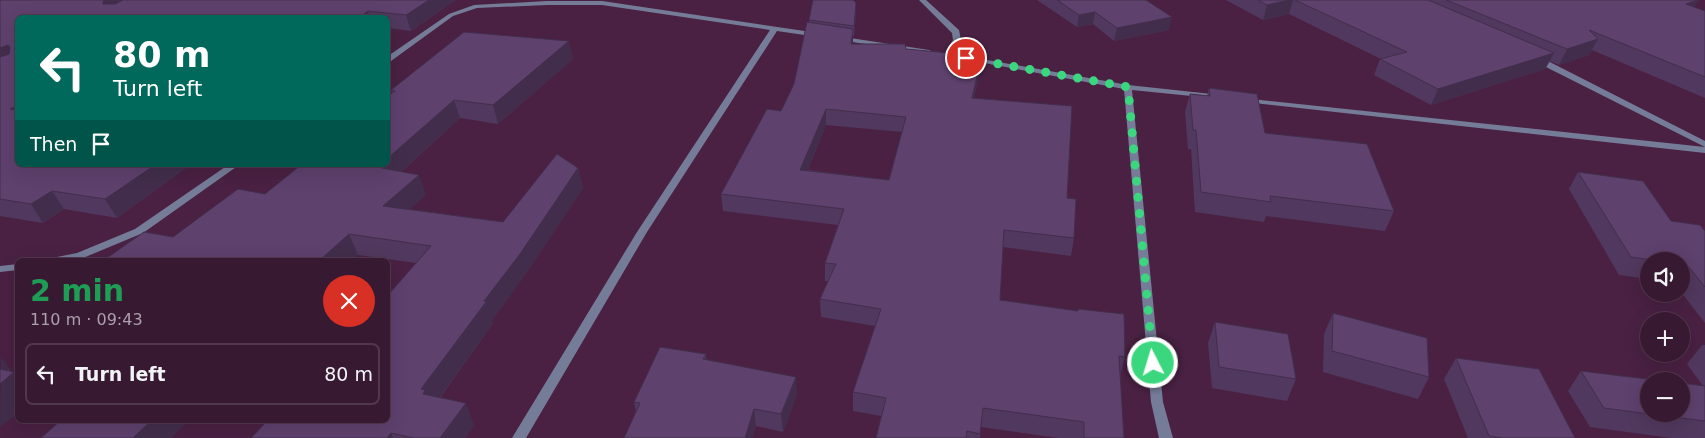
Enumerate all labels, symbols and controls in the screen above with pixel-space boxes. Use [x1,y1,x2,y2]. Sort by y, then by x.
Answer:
icon: left [30,35,95,100]
text: 80 m [113,35,210,75]
pin [945,37,987,79]
icon: arrive [952,44,980,72]
text: Turn left [113,76,202,101]
icon: arrive [87,130,115,158]
text: Then [30,133,77,155]
map controls [1640,252,1690,422]
button: sound [1640,252,1690,302]
text: 2 min [30,273,124,308]
button: close [323,275,375,327]
text: 110 m · 09:43 [30,310,143,329]
button: + [1640,312,1690,362]
position arrow [1126,336,1178,388]
icon: left [32,360,60,388]
text: Turn left [75,363,166,385]
text: 80 m [324,363,373,385]
button: − [1640,372,1690,422]

